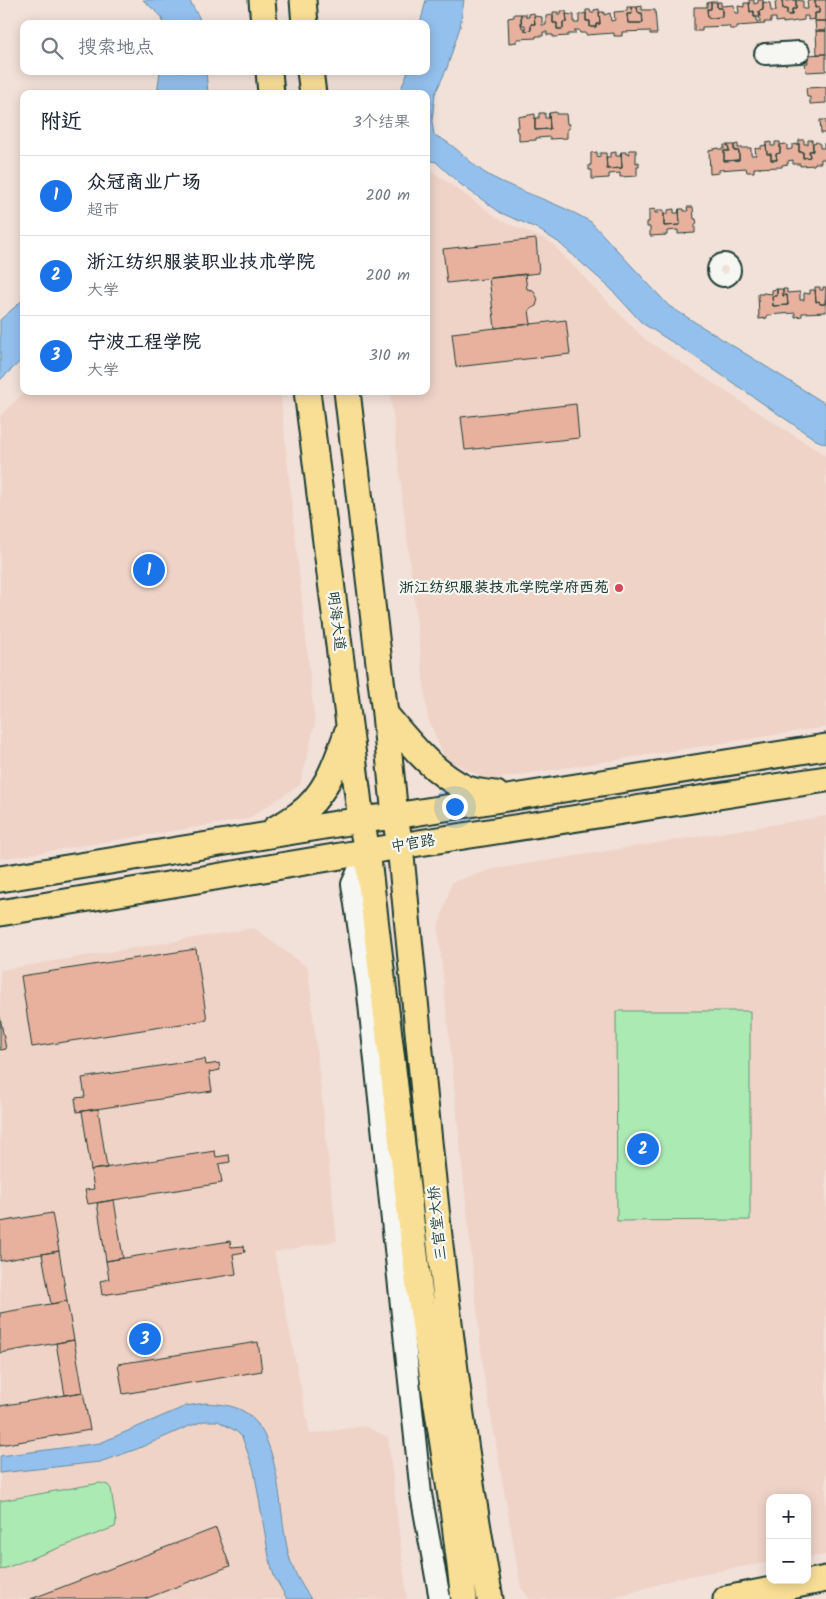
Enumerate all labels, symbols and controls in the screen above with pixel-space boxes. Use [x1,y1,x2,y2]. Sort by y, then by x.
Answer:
search box [20,20,430,75]
text: 搜索地点 [78,33,154,63]
icon: search [38,34,66,62]
text: 附近 [40,106,82,139]
text: 3个结果 [353,110,410,135]
text: 众冠商业广场 [87,168,201,198]
text: 1 [54,183,58,208]
text: 200 m [366,183,410,208]
text: 超市 [87,198,119,223]
text: 浙江纺织服装职业技术学院 [87,248,315,278]
text: 2 [51,263,61,288]
text: 200 m [366,263,410,288]
text: 大学 [87,278,119,303]
text: 宁波工程学院 [87,328,201,358]
text: 3 [52,343,60,368]
text: 310 m [369,343,410,368]
text: 大学 [87,358,119,383]
pin: 1 [133,551,165,589]
place label: 浙江纺织服装技术学院学府西苑 [399,576,609,600]
marker: 浙江纺织服装技术学院学府西苑 [613,582,625,594]
street label: 明海大道 [320,590,352,652]
your location [442,794,468,820]
street label: 中官路 [389,829,437,859]
pin: 2 [627,1130,659,1168]
street label: 三官堂大桥 [422,1184,454,1262]
pin: 3 [129,1320,161,1358]
map controls [766,1494,811,1584]
button: + [766,1494,811,1539]
button: − [766,1539,811,1584]

